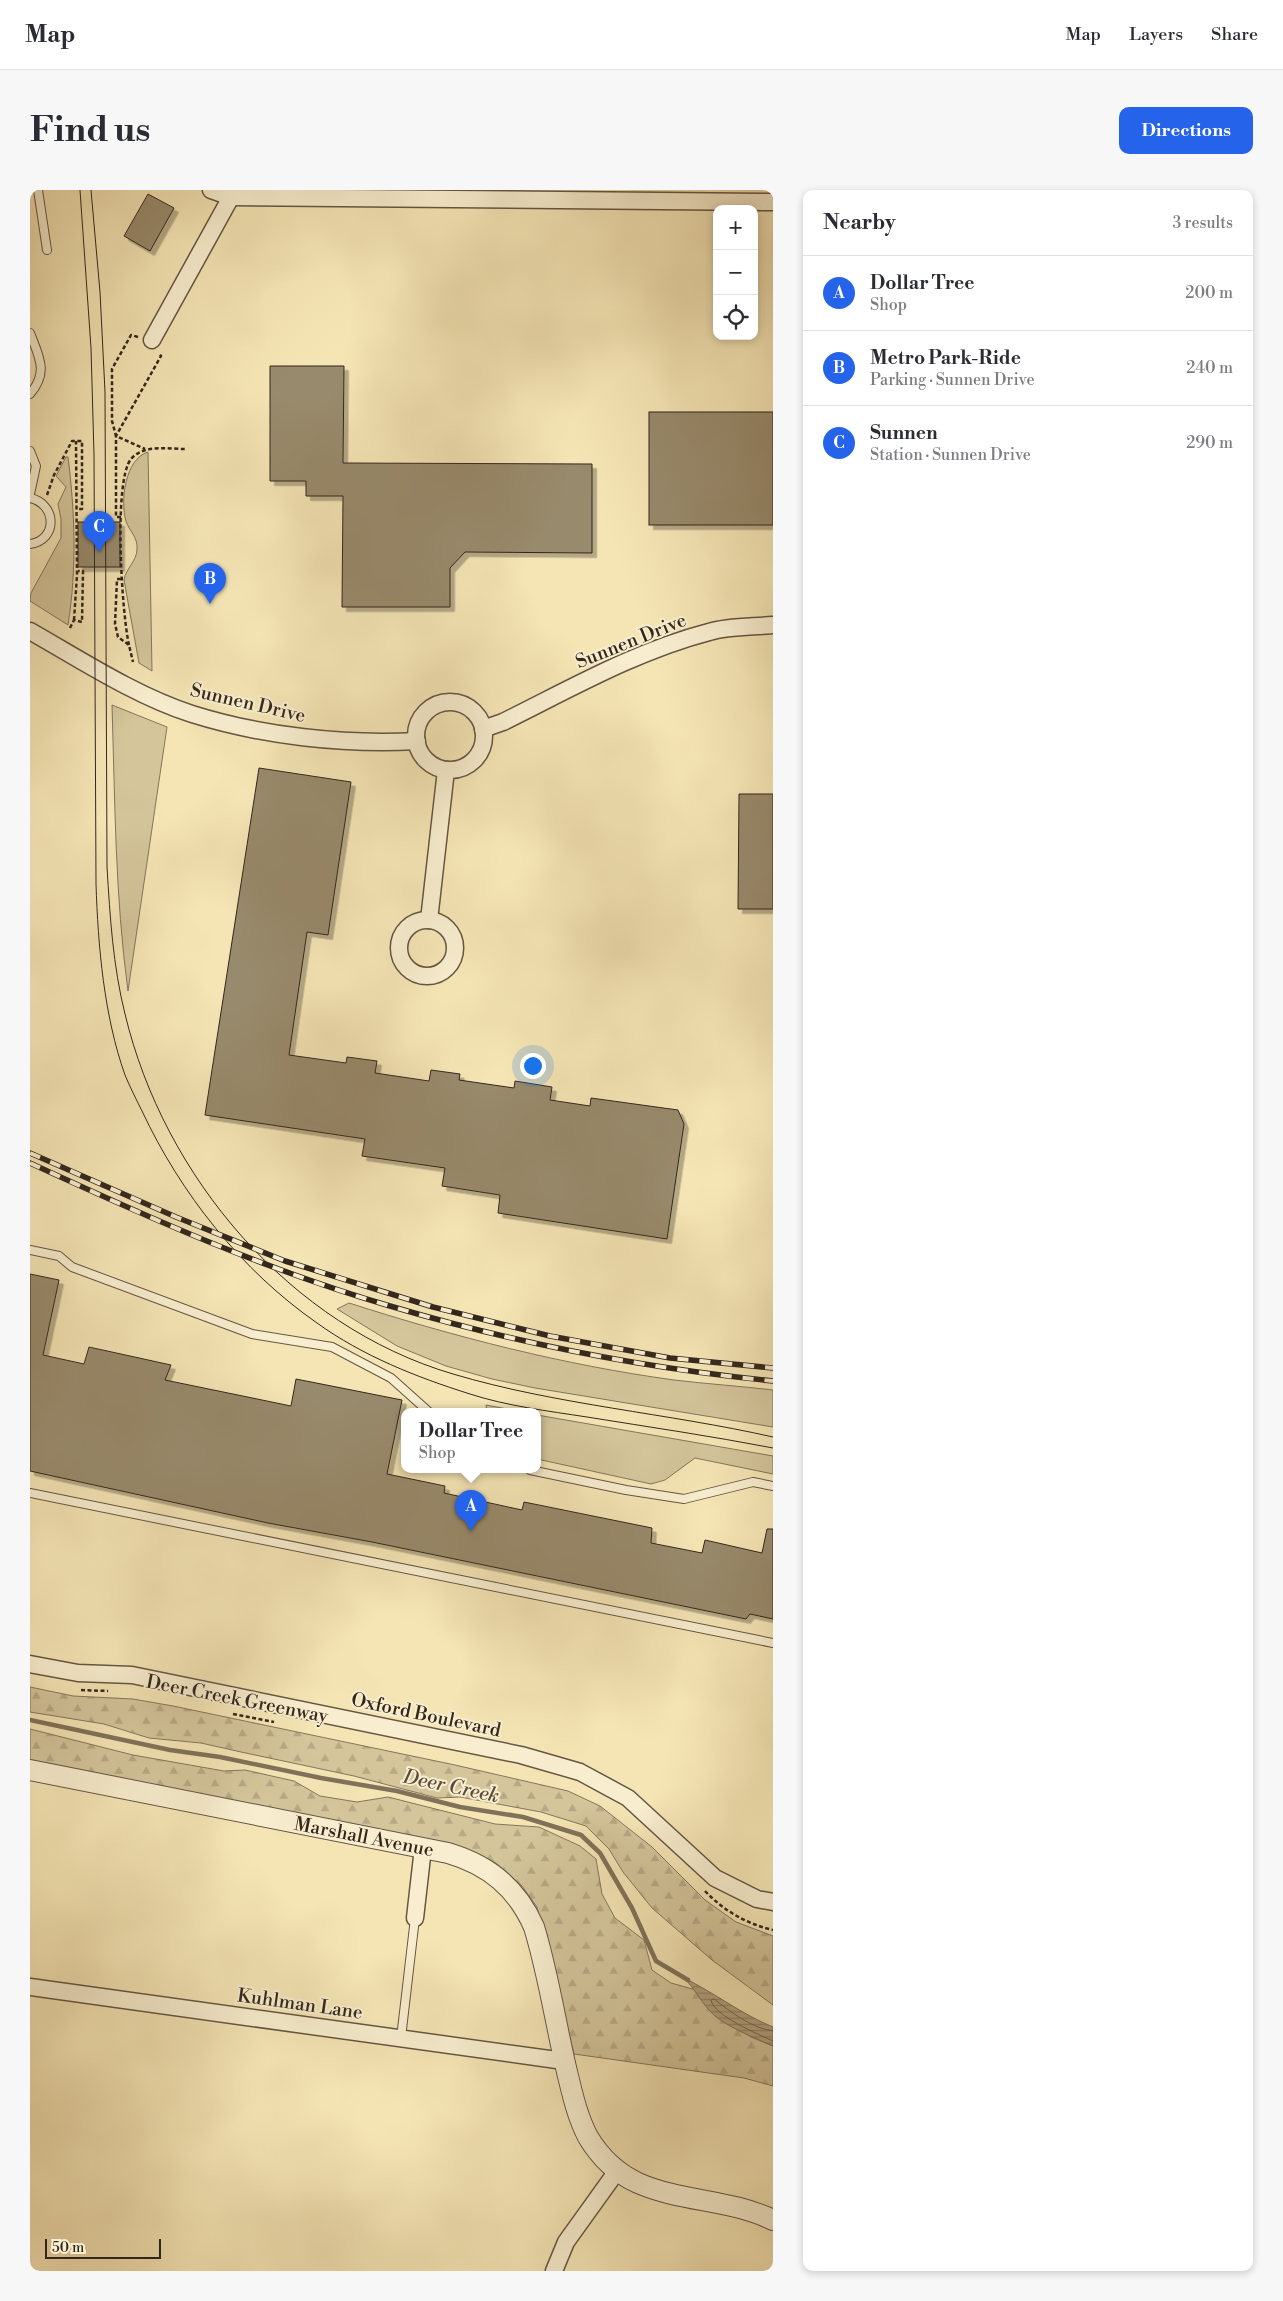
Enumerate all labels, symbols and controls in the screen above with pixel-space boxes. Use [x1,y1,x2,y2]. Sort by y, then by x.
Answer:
text: Map [25,20,75,50]
text: Map [1066,23,1101,46]
text: Layers [1129,23,1183,46]
text: Share [1211,23,1258,46]
button: Directions [1119,107,1253,154]
text: Find us [30,109,150,152]
map controls [713,205,758,340]
button: + [713,205,758,250]
text: Nearby [823,210,896,236]
text: 3 results [1172,213,1233,233]
button: − [713,250,758,295]
text: Dollar Tree [870,271,975,295]
text: A [833,283,845,303]
text: 200 m [1185,283,1233,303]
button: locate [713,295,758,340]
text: Shop [870,295,907,315]
text: Metro Park-Ride [870,346,1021,370]
text: B [833,358,845,378]
text: 240 m [1186,358,1233,378]
text: Parking · Sunnen Drive [870,370,1035,390]
text: Sunnen [870,421,938,445]
text: C [833,433,845,453]
text: 290 m [1186,433,1233,453]
text: Station · Sunnen Drive [870,445,1031,465]
pin: C [83,511,115,552]
pin: B [194,563,226,604]
street label: Sunnen Drive [572,608,690,674]
street label: Sunnen Drive [188,678,308,728]
your location [520,1053,546,1079]
popup [401,1408,541,1473]
text: Dollar Tree [419,1419,523,1443]
text: Shop [419,1443,456,1463]
pin: A [455,1490,487,1531]
street label: Deer Creek Greenway [144,1670,331,1729]
street label: Oxford Boulevard [349,1687,503,1743]
water label: Deer Creek [400,1764,501,1809]
street label: Marshall Avenue [292,1812,436,1862]
street label: Kuhlman Lane [236,1983,364,2025]
scale bar [45,2236,161,2259]
text: 50 m [52,2239,84,2257]

